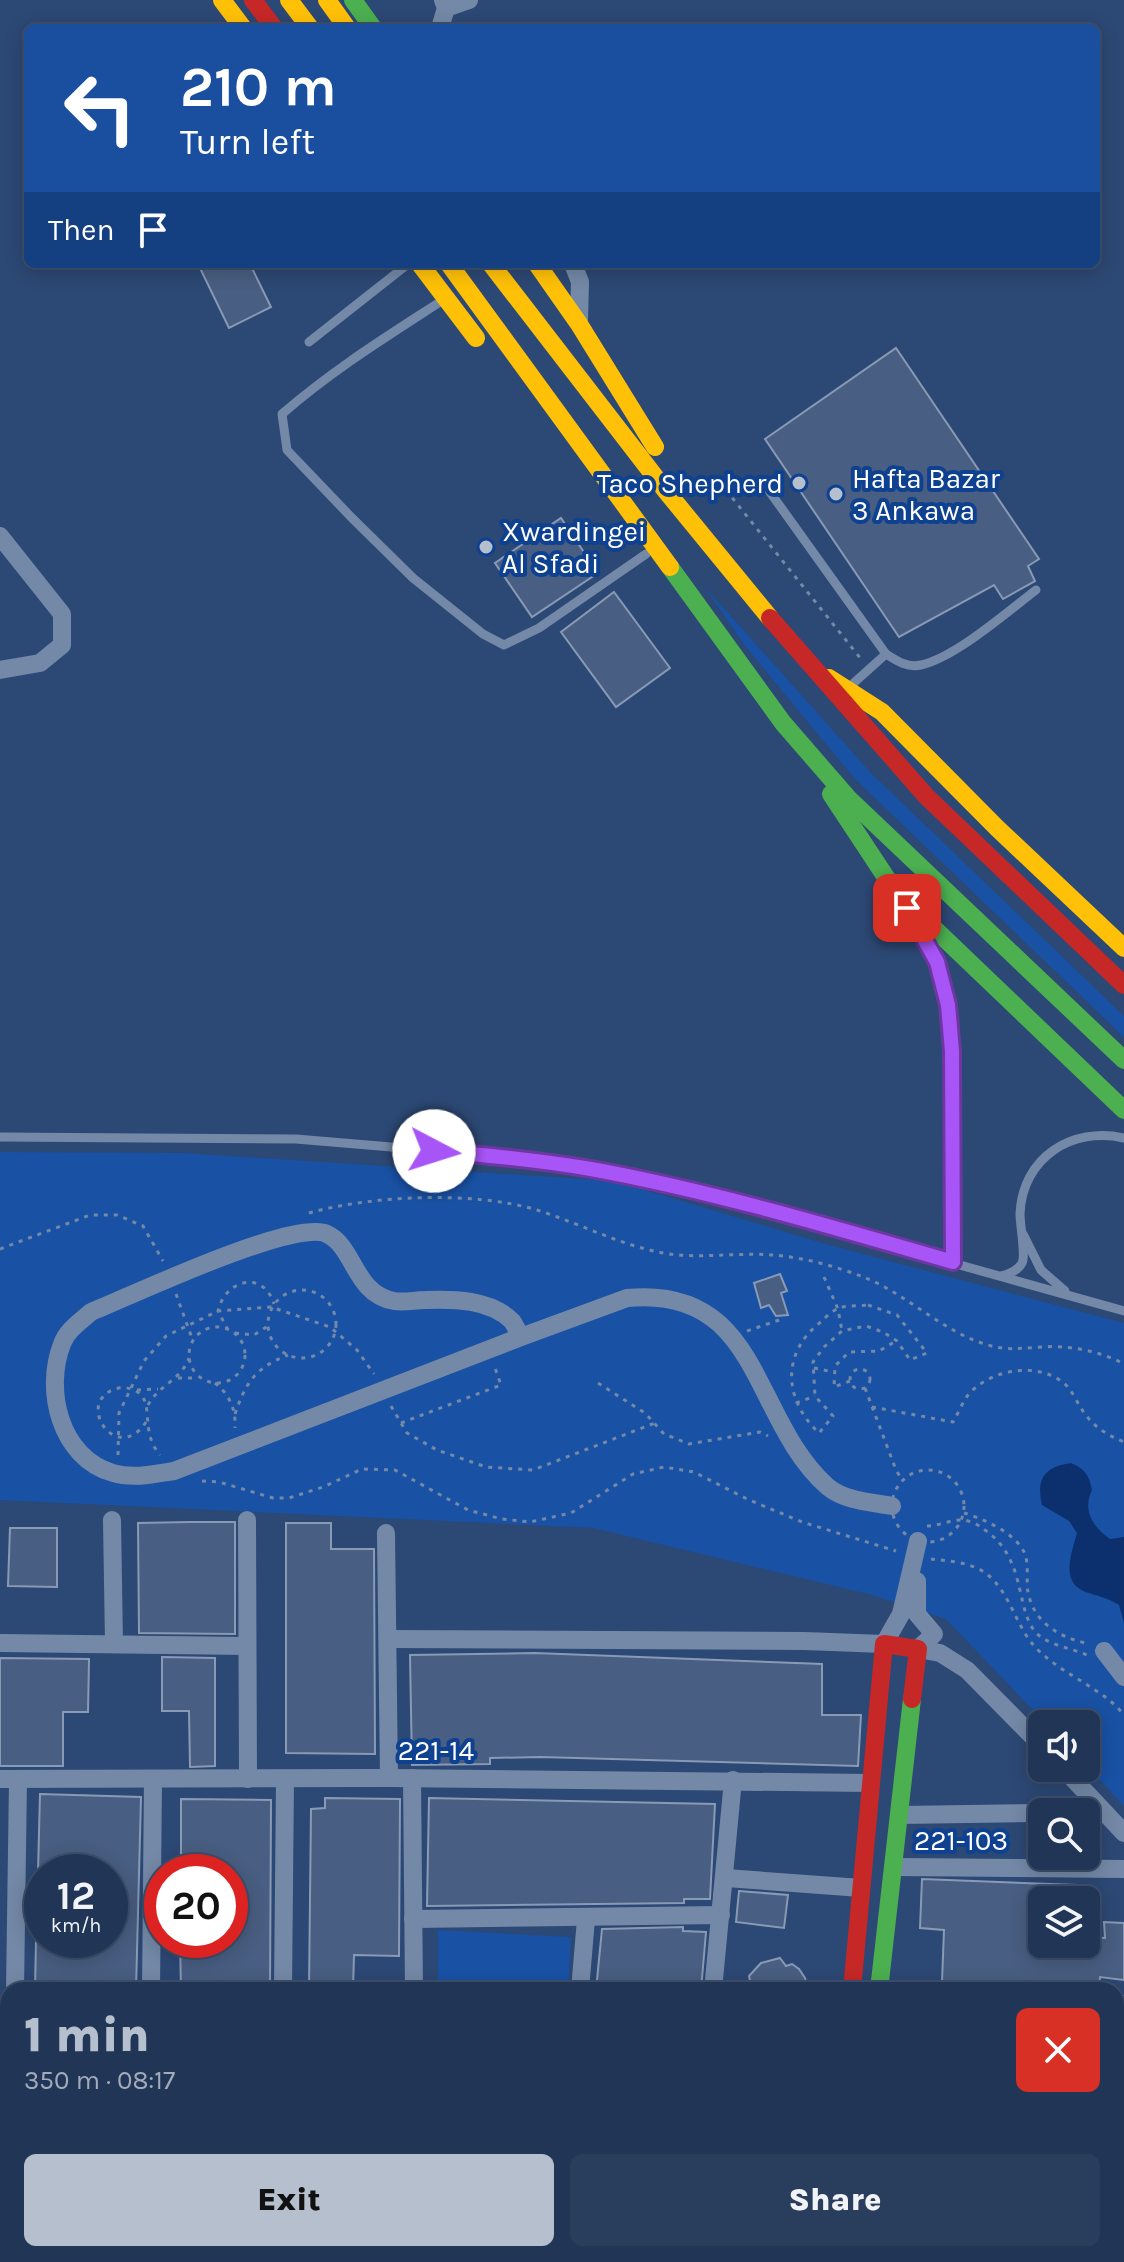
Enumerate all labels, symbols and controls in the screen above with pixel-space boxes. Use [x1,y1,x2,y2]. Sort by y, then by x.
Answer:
text: 210 m [180,54,337,119]
icon: left [48,56,152,160]
text: Turn left [180,121,315,163]
icon: arrive [131,208,175,252]
text: Then [48,212,115,248]
place label: Hafta Bazar 3 Ankawa [852,462,1001,527]
place label: Taco Shepherd [597,467,783,500]
marker: Taco Shepherd [790,474,808,492]
marker: Hafta Bazar 3 Ankawa [827,485,845,503]
place label: Xwardingei Al Sfadi [502,515,646,580]
marker: Xwardingei Al Sfadi [477,538,495,556]
pin [873,874,941,942]
icon: arrive [885,886,929,930]
position arrow [392,1109,476,1193]
map controls [1028,1710,1100,1958]
button: sound [1028,1710,1100,1782]
street label: 221-14 [398,1734,475,1767]
button: search [1028,1798,1100,1870]
street label: 221-103 [914,1824,1008,1857]
speed limit sign: 20 [144,1854,248,1958]
text: 12 [57,1872,95,1919]
button: layers [1028,1886,1100,1958]
text: km/h [51,1914,101,1937]
text: 1 min [24,2007,150,2063]
button: close [1016,2008,1100,2092]
text: 350 m · 08:17 [24,2065,175,2096]
button: Exit [24,2154,554,2246]
button: Share [570,2154,1100,2246]

